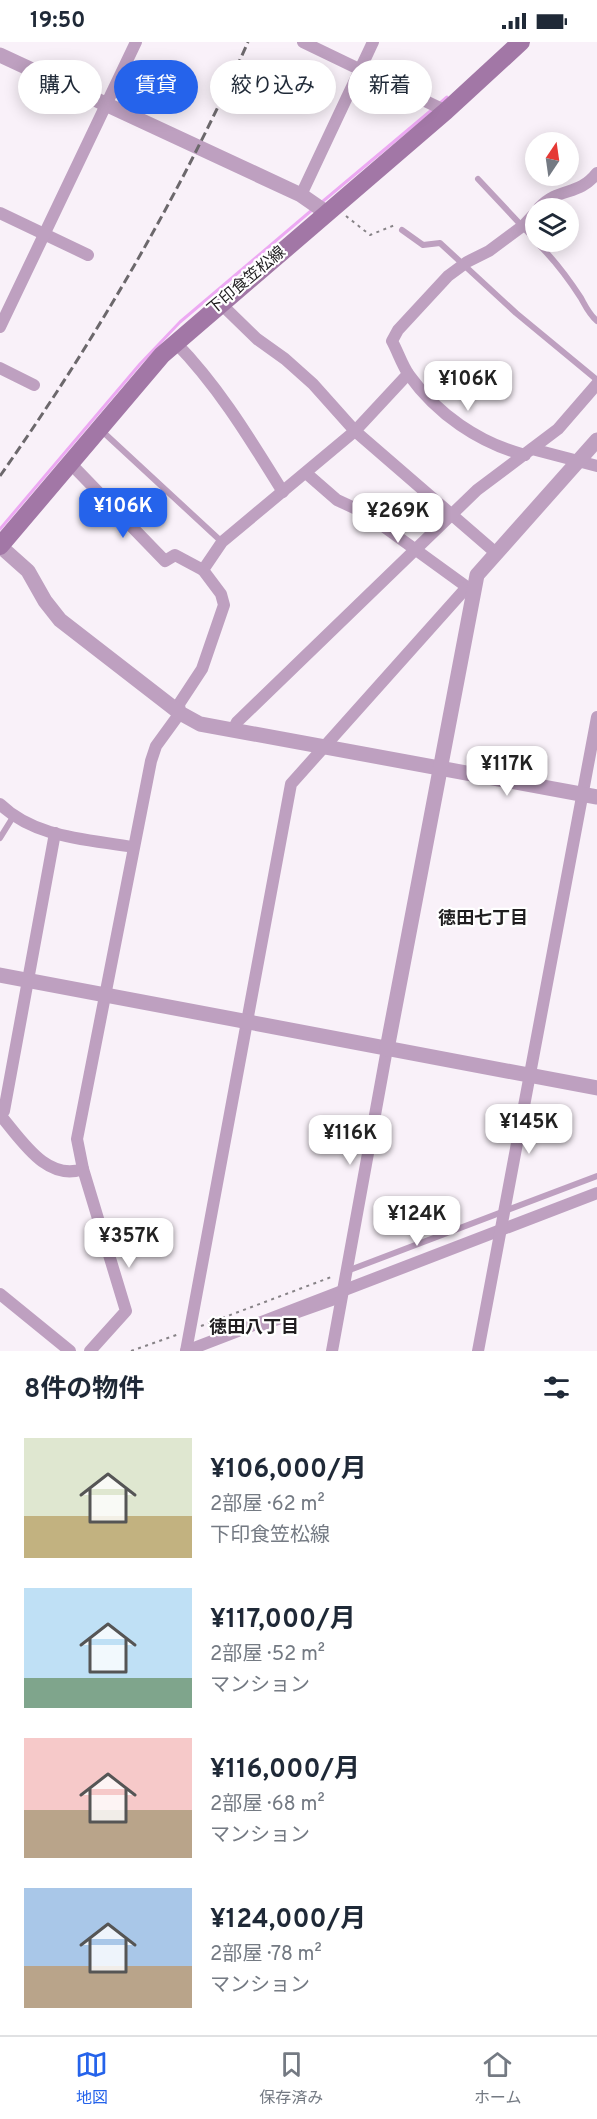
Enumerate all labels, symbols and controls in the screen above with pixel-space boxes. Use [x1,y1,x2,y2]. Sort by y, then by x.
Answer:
text: 19:50 [30,8,86,35]
chip: 購入 [18,60,102,114]
chip: 賃貸 [114,60,198,114]
chip: 絞り込み [210,60,336,114]
chip: 新着 [348,60,432,114]
north arrow [525,132,579,186]
map controls [525,132,579,252]
button: layers [525,198,579,252]
street label: 下印食笠松線 [204,242,290,320]
pin: ¥106K [426,361,510,412]
text: ¥106K [438,367,498,393]
pin: ¥106K [81,488,165,539]
pin: ¥269K [356,493,440,544]
text: ¥106K [93,494,153,520]
text: ¥269K [366,499,430,525]
pin: ¥117K [465,746,549,797]
text: ¥117K [481,752,533,778]
district label: 徳田七丁目 [438,908,528,931]
pin: ¥145K [487,1104,571,1155]
text: ¥145K [499,1110,559,1136]
pin: ¥116K [308,1115,392,1166]
text: ¥116K [323,1121,377,1147]
pin: ¥124K [375,1196,459,1247]
text: ¥124K [387,1202,447,1228]
pin: ¥357K [87,1218,171,1269]
text: ¥357K [98,1224,160,1250]
district label: 徳田八丁目 [209,1317,299,1340]
icon: filters [540,1371,573,1404]
text: 8件の物件 [24,1374,144,1407]
text: ¥106,000/月 [210,1454,367,1487]
icon: home [72,1462,144,1534]
text: 2部屋 · 62 m² [210,1492,325,1518]
text: 下印食笠松線 [210,1523,330,1549]
text: ¥117,000/月 [210,1604,356,1637]
icon: home [72,1612,144,1684]
text: 2部屋 · 52 m² [210,1642,325,1668]
text: マンション [210,1673,310,1699]
text: ¥116,000/月 [210,1754,360,1787]
icon: home [72,1762,144,1834]
text: 2部屋 · 68 m² [210,1792,325,1818]
text: マンション [210,1823,310,1849]
text: ¥124,000/月 [210,1904,366,1937]
icon: home [72,1912,144,1984]
text: 2部屋 · 78 m² [210,1942,322,1968]
text: マンション [210,1973,310,1999]
tab: 地図 [75,2048,108,2109]
tab: 保存済み [259,2048,323,2109]
tab: ホーム [474,2048,522,2109]

